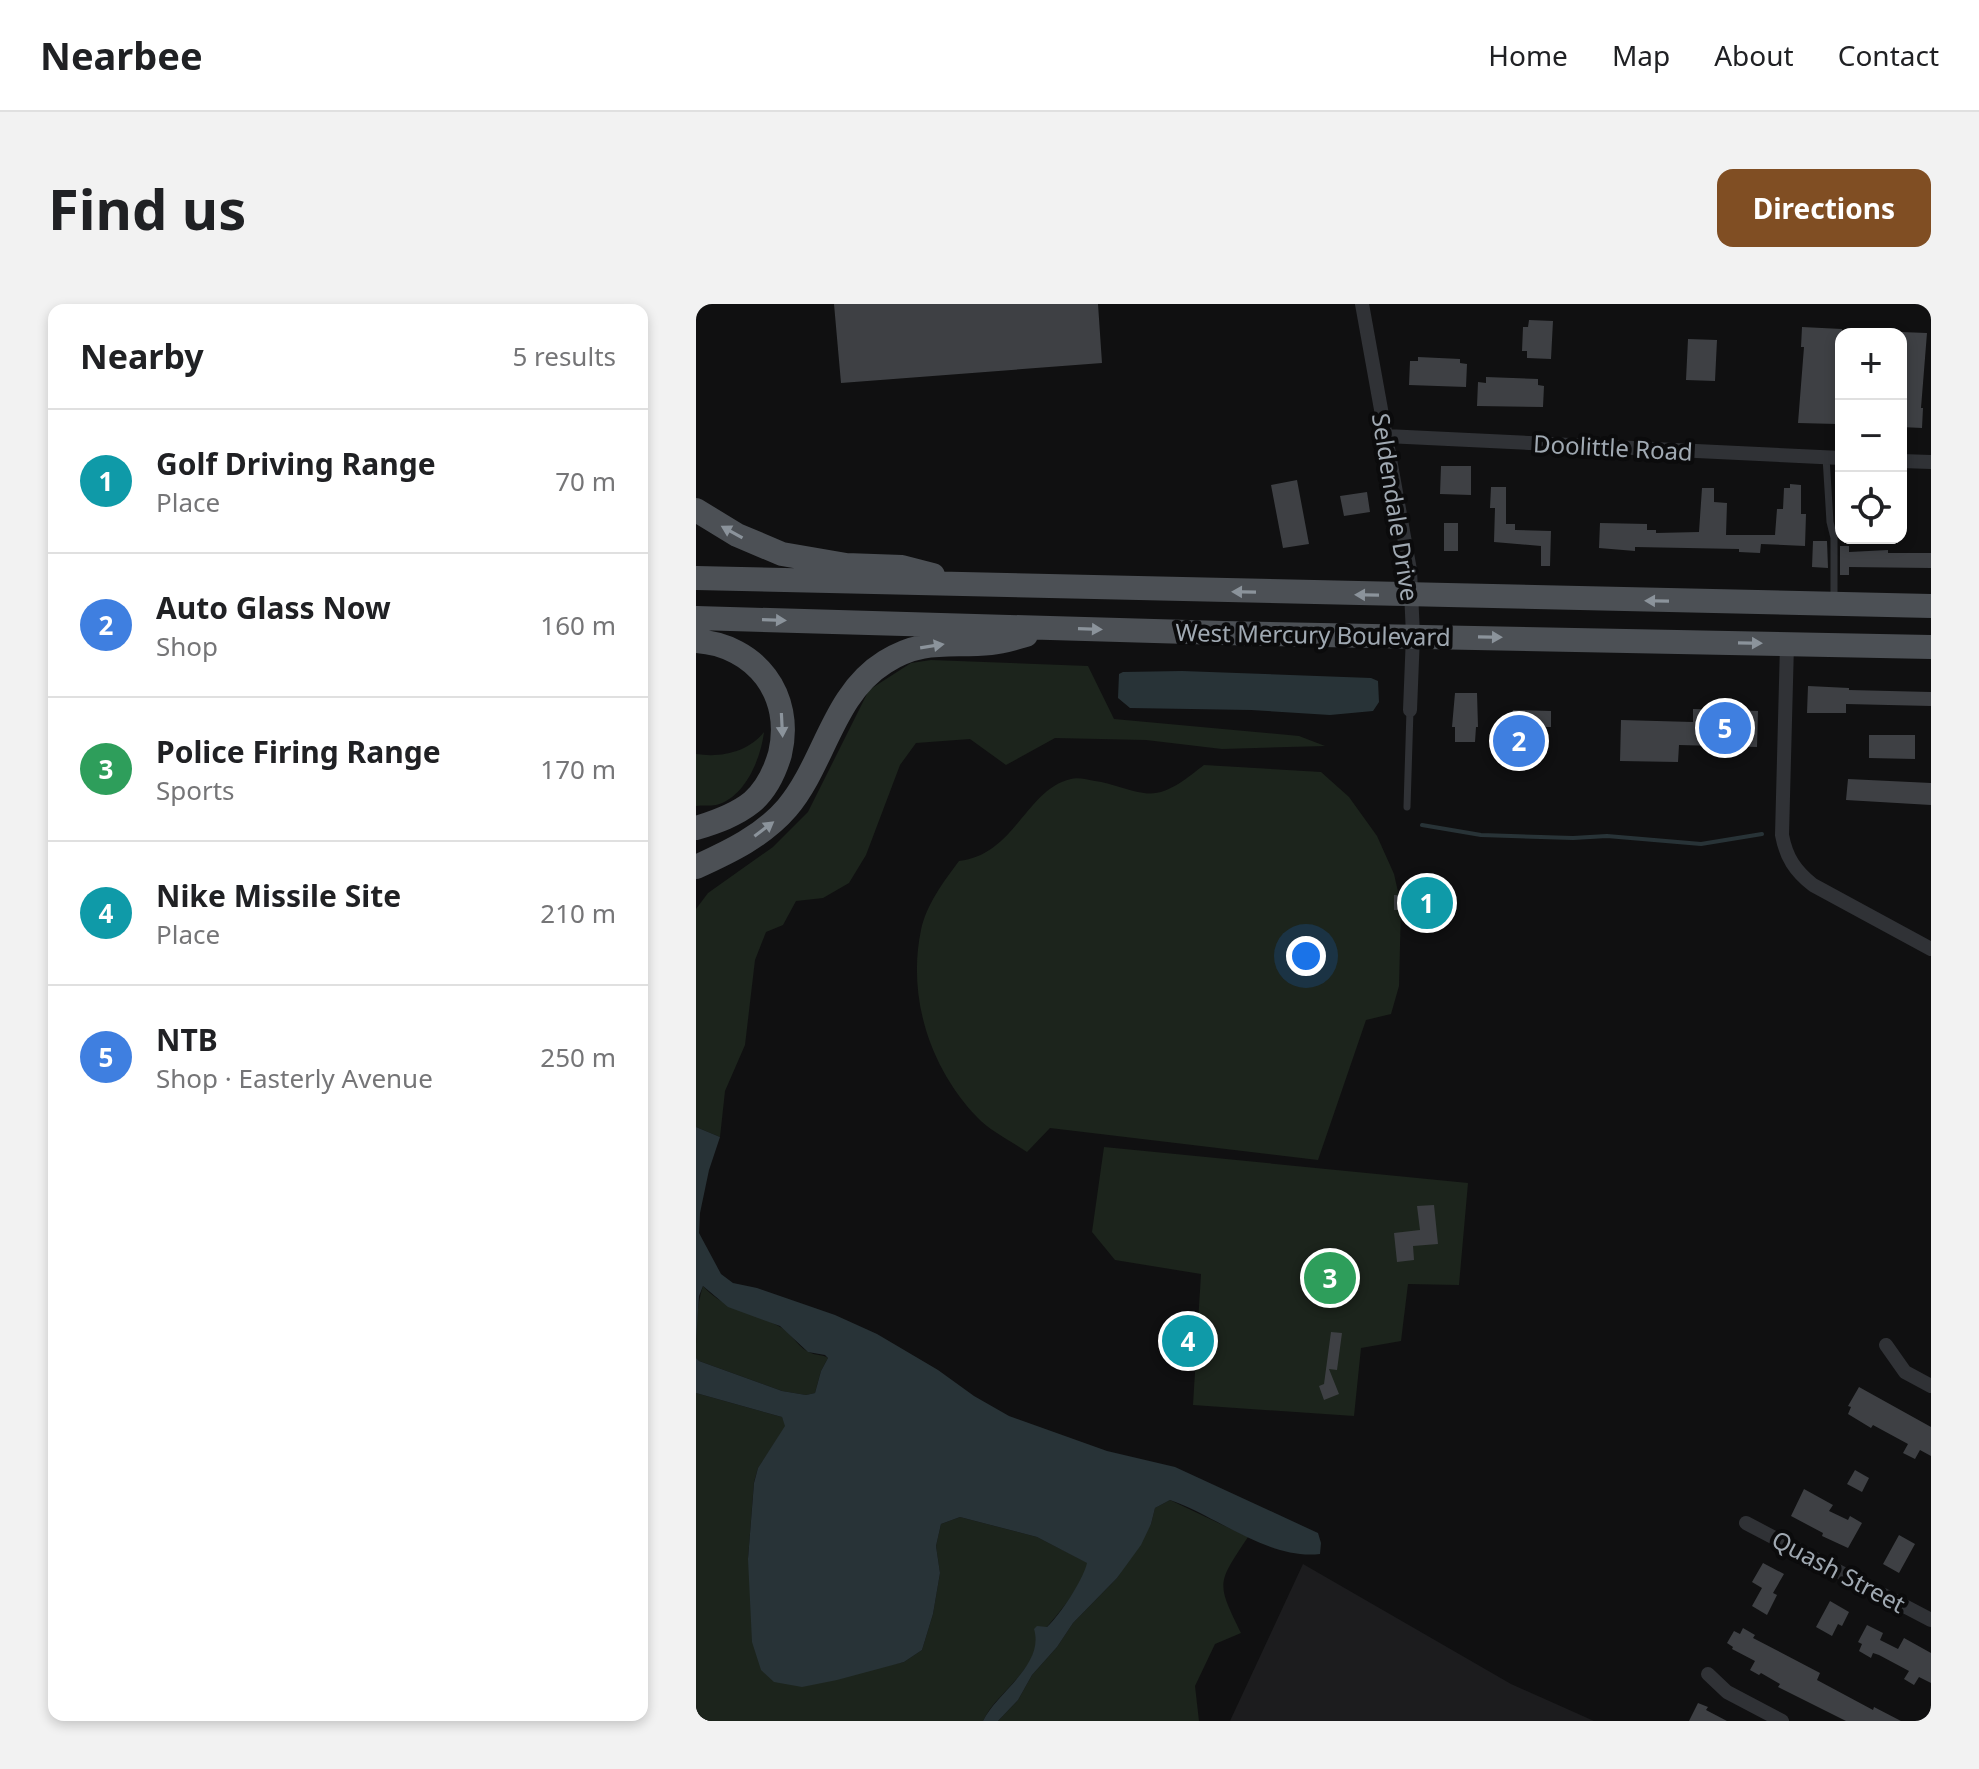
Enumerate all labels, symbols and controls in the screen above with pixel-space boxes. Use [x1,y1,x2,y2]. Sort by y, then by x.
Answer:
text: Nearbee [40,29,203,81]
text: Home [1488,36,1568,74]
text: Map [1612,36,1670,74]
text: About [1714,36,1794,74]
text: Contact [1838,36,1939,74]
button: Directions [1717,169,1931,247]
text: Find us [48,170,246,246]
map controls [1835,328,1907,544]
button: + [1835,328,1907,400]
text: Nearby [80,333,204,379]
text: 5 results [512,338,616,374]
button: − [1835,400,1907,472]
street label: Seldendale Drive [1365,411,1427,603]
street label: Doolittle Road [1532,426,1694,468]
text: Golf Driving Range [156,443,436,484]
text: 1 [99,463,113,499]
text: 70 m [555,463,616,499]
button: locate [1835,472,1907,544]
text: Place [156,484,220,520]
one-way arrow [721,525,744,539]
one-way arrow [1231,586,1256,598]
text: Auto Glass Now [156,587,391,628]
one-way arrow [1354,589,1379,601]
one-way arrow [1644,595,1669,607]
text: 2 [99,607,113,643]
text: 160 m [540,607,616,643]
one-way arrow [762,614,787,626]
street label: West Mercury Boulevard [1175,615,1451,653]
one-way arrow [1078,622,1103,635]
text: Shop [156,628,218,664]
one-way arrow [1478,631,1503,644]
one-way arrow [1738,637,1763,649]
one-way arrow [920,639,945,651]
pin: 5 [1699,698,1751,758]
pin: 2 [1493,711,1545,771]
one-way arrow [776,713,789,738]
text: Police Firing Range [156,731,441,772]
text: 3 [99,751,113,787]
text: 170 m [540,751,616,787]
text: Sports [156,772,235,808]
one-way arrow [753,821,775,837]
pin: 1 [1401,873,1453,933]
text: Nike Missile Site [156,875,401,916]
text: 4 [99,895,113,931]
text: 210 m [540,895,616,931]
text: Place [156,916,220,952]
your location [1286,936,1326,976]
text: NTB [156,1019,218,1060]
text: 5 [99,1039,113,1075]
text: 250 m [540,1039,616,1075]
text: Shop · Easterly Avenue [156,1060,433,1096]
pin: 3 [1304,1248,1356,1308]
pin: 4 [1162,1311,1214,1371]
street label: Quash Street [1767,1522,1912,1620]

